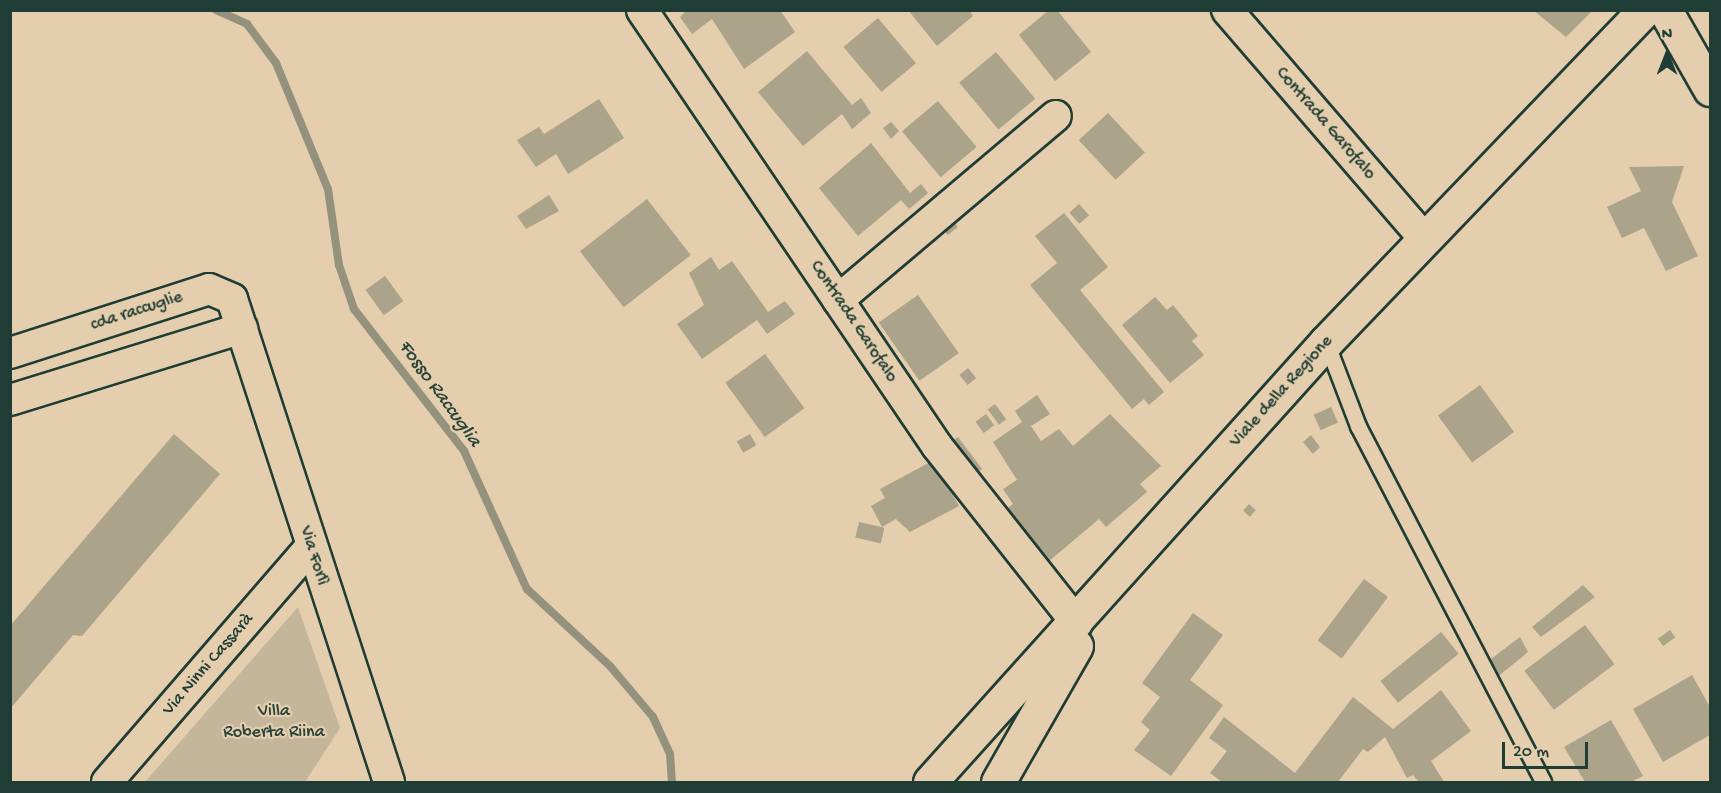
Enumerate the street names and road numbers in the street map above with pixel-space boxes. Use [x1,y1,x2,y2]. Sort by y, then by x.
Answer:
street label: Contrada Garofalo [1270,63,1380,185]
street label: Contrada Garofalo [804,257,902,387]
street label: cda raccuglie [88,287,186,337]
street label: Viale della Regione [1226,331,1338,453]
street label: Via Forlì [293,524,333,588]
street label: Via Ninni Cassarà [159,609,259,721]

